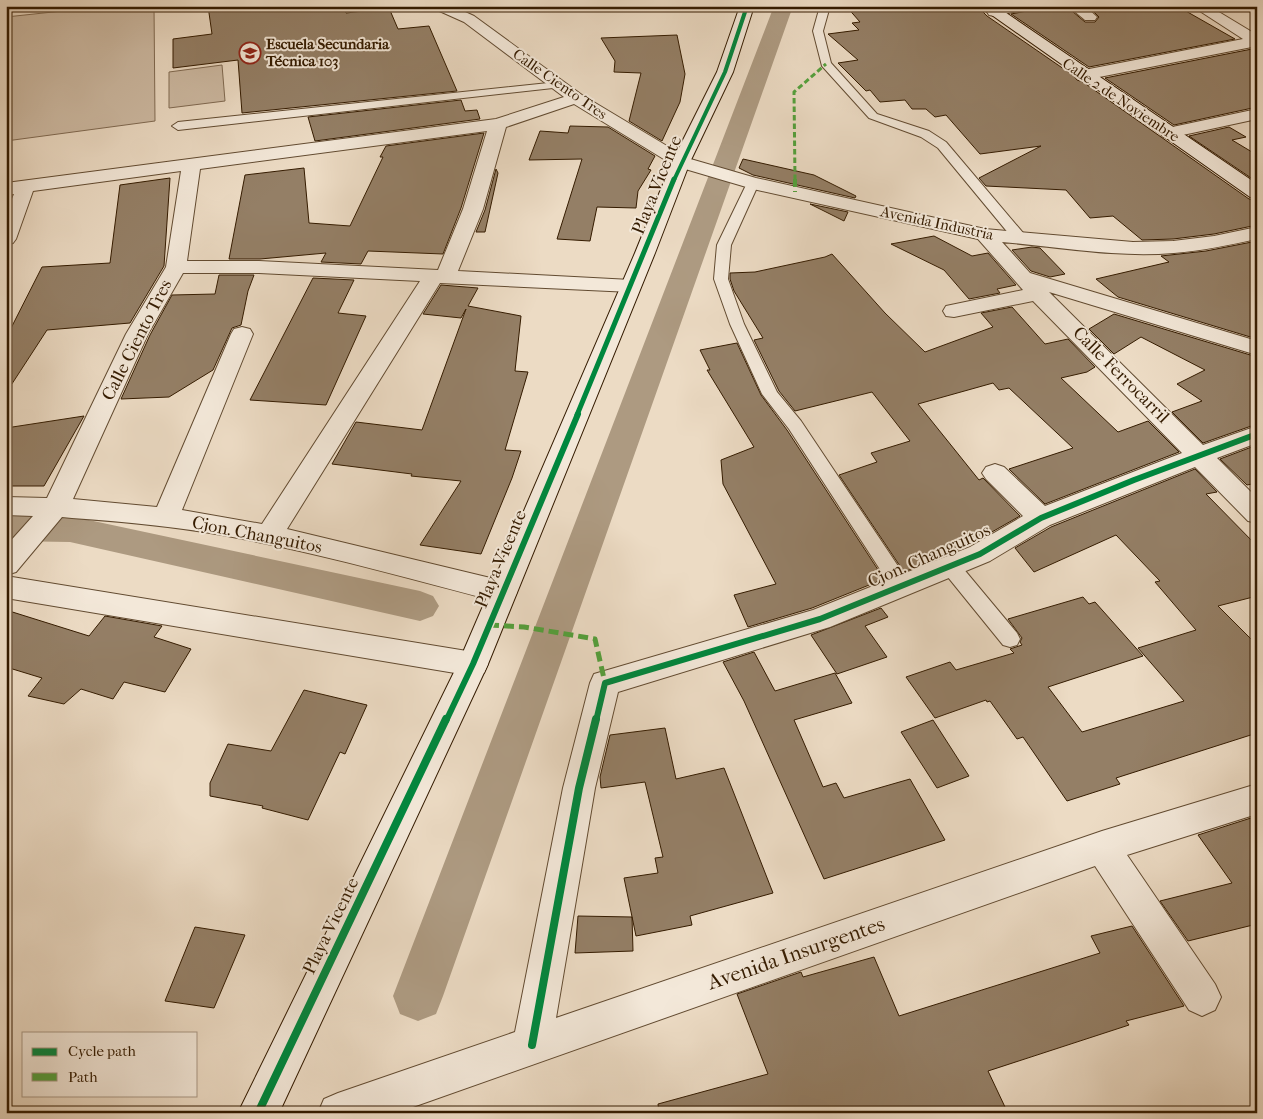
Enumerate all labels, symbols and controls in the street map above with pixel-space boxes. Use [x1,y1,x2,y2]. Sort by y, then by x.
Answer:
place label: Escuela Secundaria Técnica 103 [265,35,390,70]
school or university icon: Escuela Secundaria Técnica 103 [238,41,262,65]
street label: Calle Ciento Tres [509,45,611,123]
street label: Calle 2 de Noviembre [1059,54,1183,146]
street label: Playa Vicente [628,132,686,238]
street label: Avenida Industria [878,202,996,244]
street label: Calle Ciento Tres [97,276,177,404]
street label: Calle Ferrocarril [1068,322,1174,428]
street label: Playa Vicente [471,507,531,611]
street label: Cjon. Changuitos [190,512,324,558]
street label: Cjon. Changuitos [864,519,994,592]
street label: Playa Vicente [299,874,363,978]
street label: Avenida Insurgentes [703,911,888,995]
legend [22,1032,198,1096]
text: Cycle path [68,1042,136,1060]
text: Path [68,1068,98,1086]

